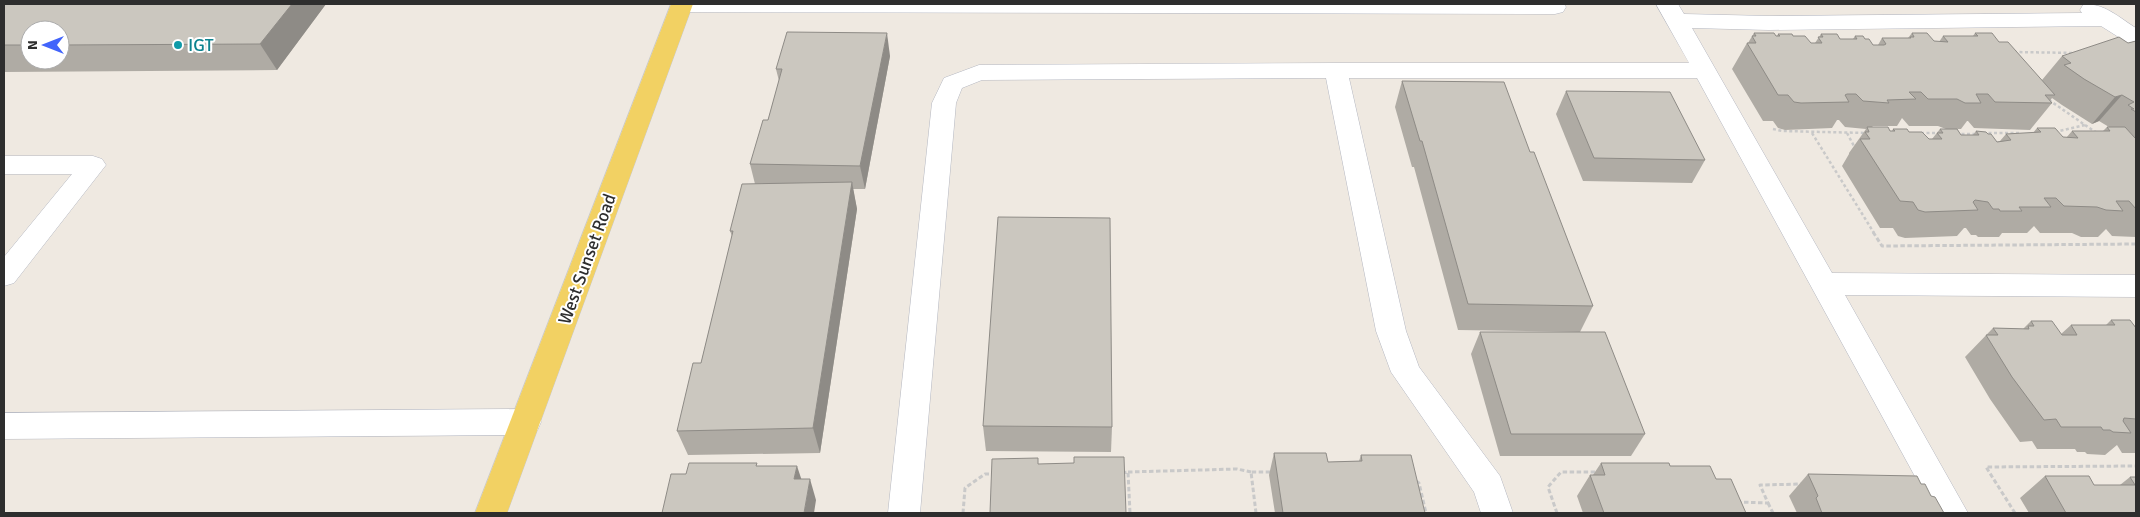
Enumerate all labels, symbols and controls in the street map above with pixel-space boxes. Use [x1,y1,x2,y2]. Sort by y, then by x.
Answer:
north arrow [20,20,70,70]
place label: IGT [188,34,214,56]
marker: IGT [172,39,184,51]
text: N [24,40,41,50]
street label: West Sunset Road [553,191,621,327]

